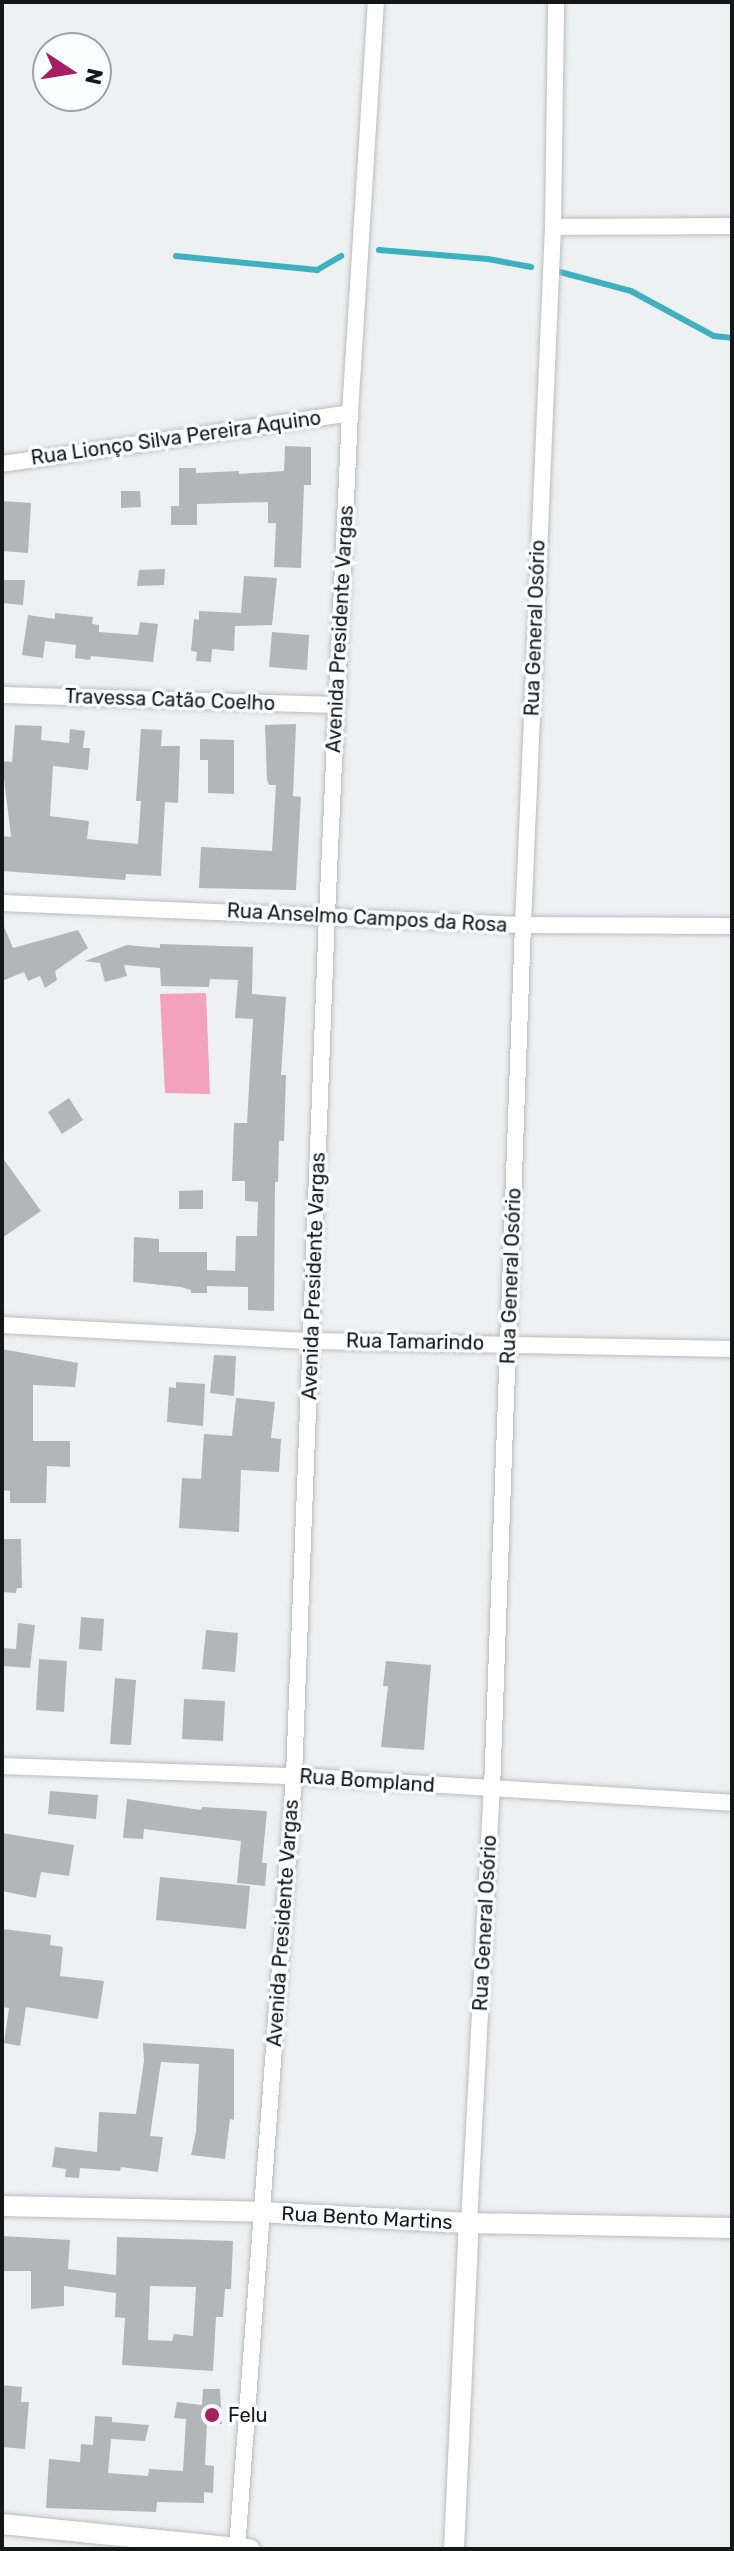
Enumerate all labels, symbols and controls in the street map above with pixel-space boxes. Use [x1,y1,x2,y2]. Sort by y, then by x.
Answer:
north arrow [32,32,112,112]
text: N [79,66,109,87]
street label: Rua Lionço Silva Pereira Aquino [29,406,323,470]
street label: Avenida Presidente Vargas [322,504,358,754]
street label: Rua General Osório [520,539,550,717]
street label: Travessa Catão Coelho [64,684,276,716]
street label: Rua Anselmo Campos da Rosa [226,899,508,937]
street label: Avenida Presidente Vargas [298,1151,330,1401]
street label: Rua General Osório [496,1187,526,1365]
street label: Rua Tamarindo [345,1329,485,1355]
street label: Rua Bompland [299,1764,435,1798]
street label: Avenida Presidente Vargas [262,1798,304,2048]
street label: Rua General Osório [468,1834,502,2012]
street label: Rua Bento Martins [281,2202,453,2234]
place label: Felu [228,2403,268,2427]
marker: Felu [203,2406,221,2424]

